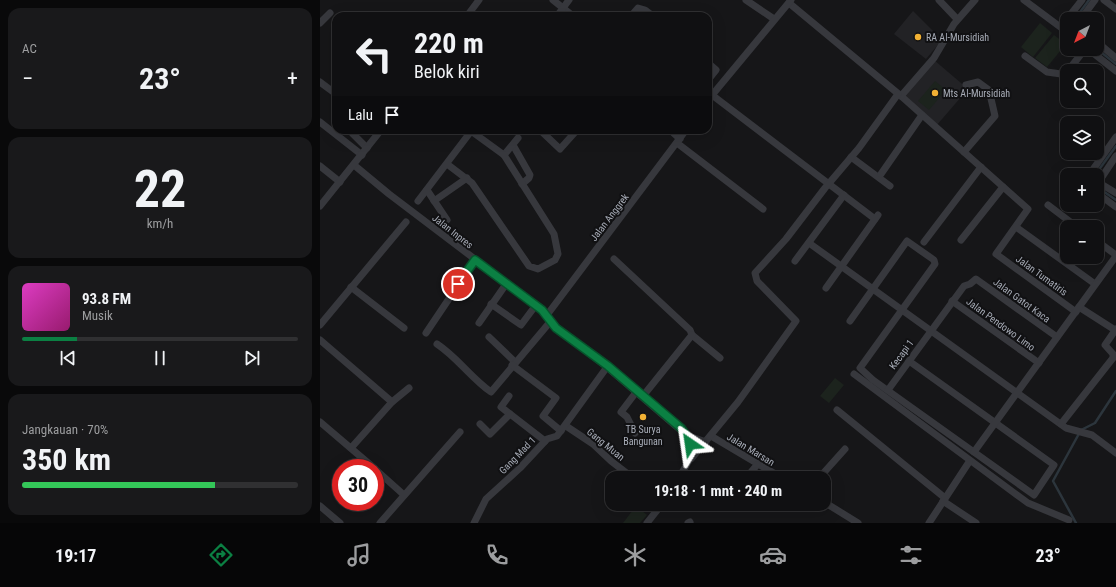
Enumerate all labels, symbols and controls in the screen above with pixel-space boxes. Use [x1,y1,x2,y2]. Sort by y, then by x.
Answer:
north arrow [1060,12,1104,56]
map controls [1060,12,1104,264]
text: 220 m [414,27,484,60]
icon: left [348,28,400,80]
marker: RA Al-Mursidiah [913,32,923,42]
place label: RA Al-Mursidiah [926,32,989,43]
text: AC [22,41,37,56]
text: 23° [139,61,181,96]
text: Belok kiri [414,61,480,82]
button: search [1060,64,1104,108]
text: − [22,66,33,91]
text: + [287,66,298,91]
marker: Mts Al-Mursidiah [930,88,940,98]
place label: Mts Al-Mursidiah [943,88,1010,99]
icon: arrive [381,104,403,126]
text: Lalu [348,106,373,124]
button: layers [1060,116,1104,160]
text: 22 [134,159,186,220]
button: + [1060,168,1104,212]
street label: Jalan Anggrek [588,191,631,243]
street label: Jalan Inpres [430,212,475,251]
text: km/h [147,216,173,231]
button: − [1060,220,1104,264]
street label: Jalan Tumatiris [1014,253,1070,298]
pin [441,267,475,301]
icon: arrive [447,273,469,295]
street label: Jalan Gatot Kaca [991,276,1052,325]
text: 93.8 FM [82,290,131,308]
street label: Jalan Pendowo Limo [964,296,1037,353]
text: Musik [82,308,113,323]
street label: Kecapi 1 [887,337,916,371]
icon: previous [57,347,79,369]
icon: pause [149,347,171,369]
icon: next [241,347,263,369]
marker: TB Surya Bangunan [638,412,648,422]
text: Jangkauan · 70% [22,422,108,437]
position arrow [669,423,711,465]
place label: TB Surya Bangunan [623,424,663,447]
street label: Gang Muan [585,426,627,463]
street label: Jalan Marsan [725,431,777,468]
street label: Gang Mad 1 [497,435,538,476]
text: 350 km [22,442,111,477]
speed limit sign: 30 [332,459,384,511]
text: 19:18 · 1 mnt · 240 m [654,482,782,500]
icon: directions [207,541,235,569]
icon: music [345,541,373,569]
icon: phone [483,541,511,569]
icon: climate [621,541,649,569]
icon: car [759,541,787,569]
icon: filters [897,541,925,569]
text: 19:17 [55,545,96,566]
text: 23° [1036,545,1061,566]

